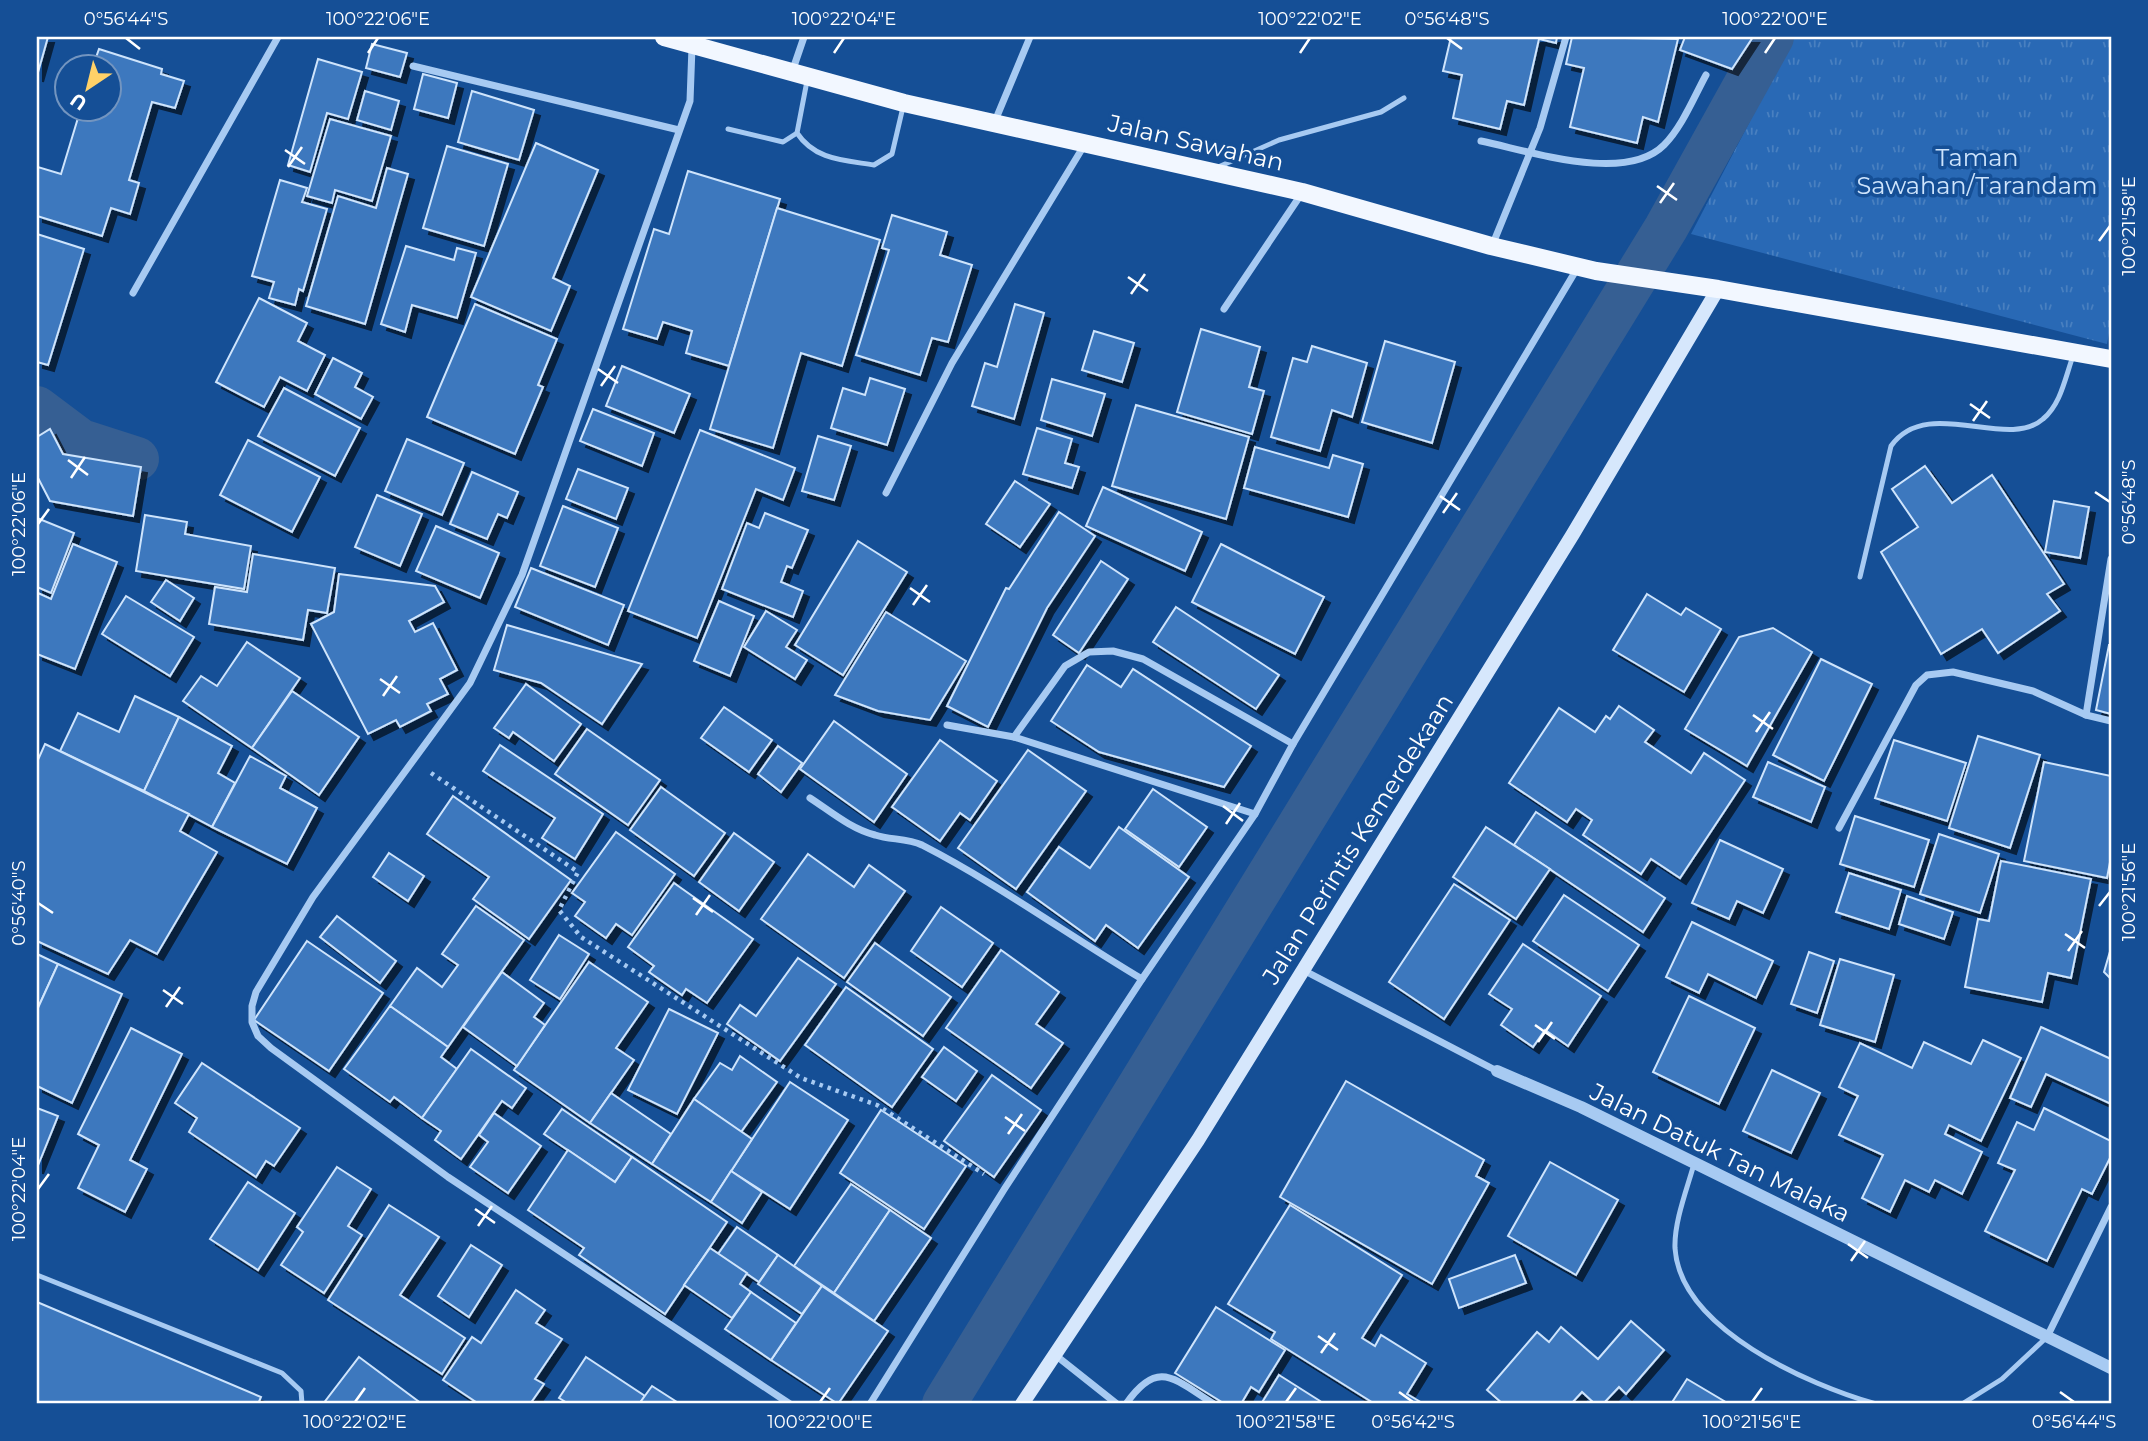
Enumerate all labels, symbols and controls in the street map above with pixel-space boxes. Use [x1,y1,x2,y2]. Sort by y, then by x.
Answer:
text: 0°56'44"S [84,8,168,30]
text: 100°22'06"E [326,8,430,30]
text: 100°22'04"E [792,8,896,30]
text: 100°22'02"E [1258,8,1362,30]
text: 0°56'48"S [1405,8,1489,30]
text: 100°22'00"E [1722,8,1828,30]
north arrow [52,52,122,122]
text: U [66,88,91,115]
street label: Jalan Sawahan [1104,108,1287,177]
park label: Taman Sawahan/Tarandam [1856,143,2098,200]
text: 100°21'58"E [2118,176,2140,276]
text: 0°56'48"S [2118,460,2140,544]
text: 100°22'06"E [8,472,30,576]
street label: Jalan Perintis Kemerdekaan [1256,688,1459,990]
text: 100°21'56"E [2118,843,2140,941]
text: 0°56'40"S [8,860,30,946]
street label: Jalan Datuk Tan Malaka [1585,1076,1855,1228]
text: 100°22'04"E [8,1137,30,1241]
text: 100°22'02"E [303,1411,407,1433]
text: 100°22'00"E [767,1411,873,1433]
text: 100°21'58"E [1236,1411,1336,1433]
text: 0°56'42"S [1371,1411,1455,1433]
text: 100°21'56"E [1703,1411,1801,1433]
text: 0°56'44"S [2032,1411,2116,1433]

